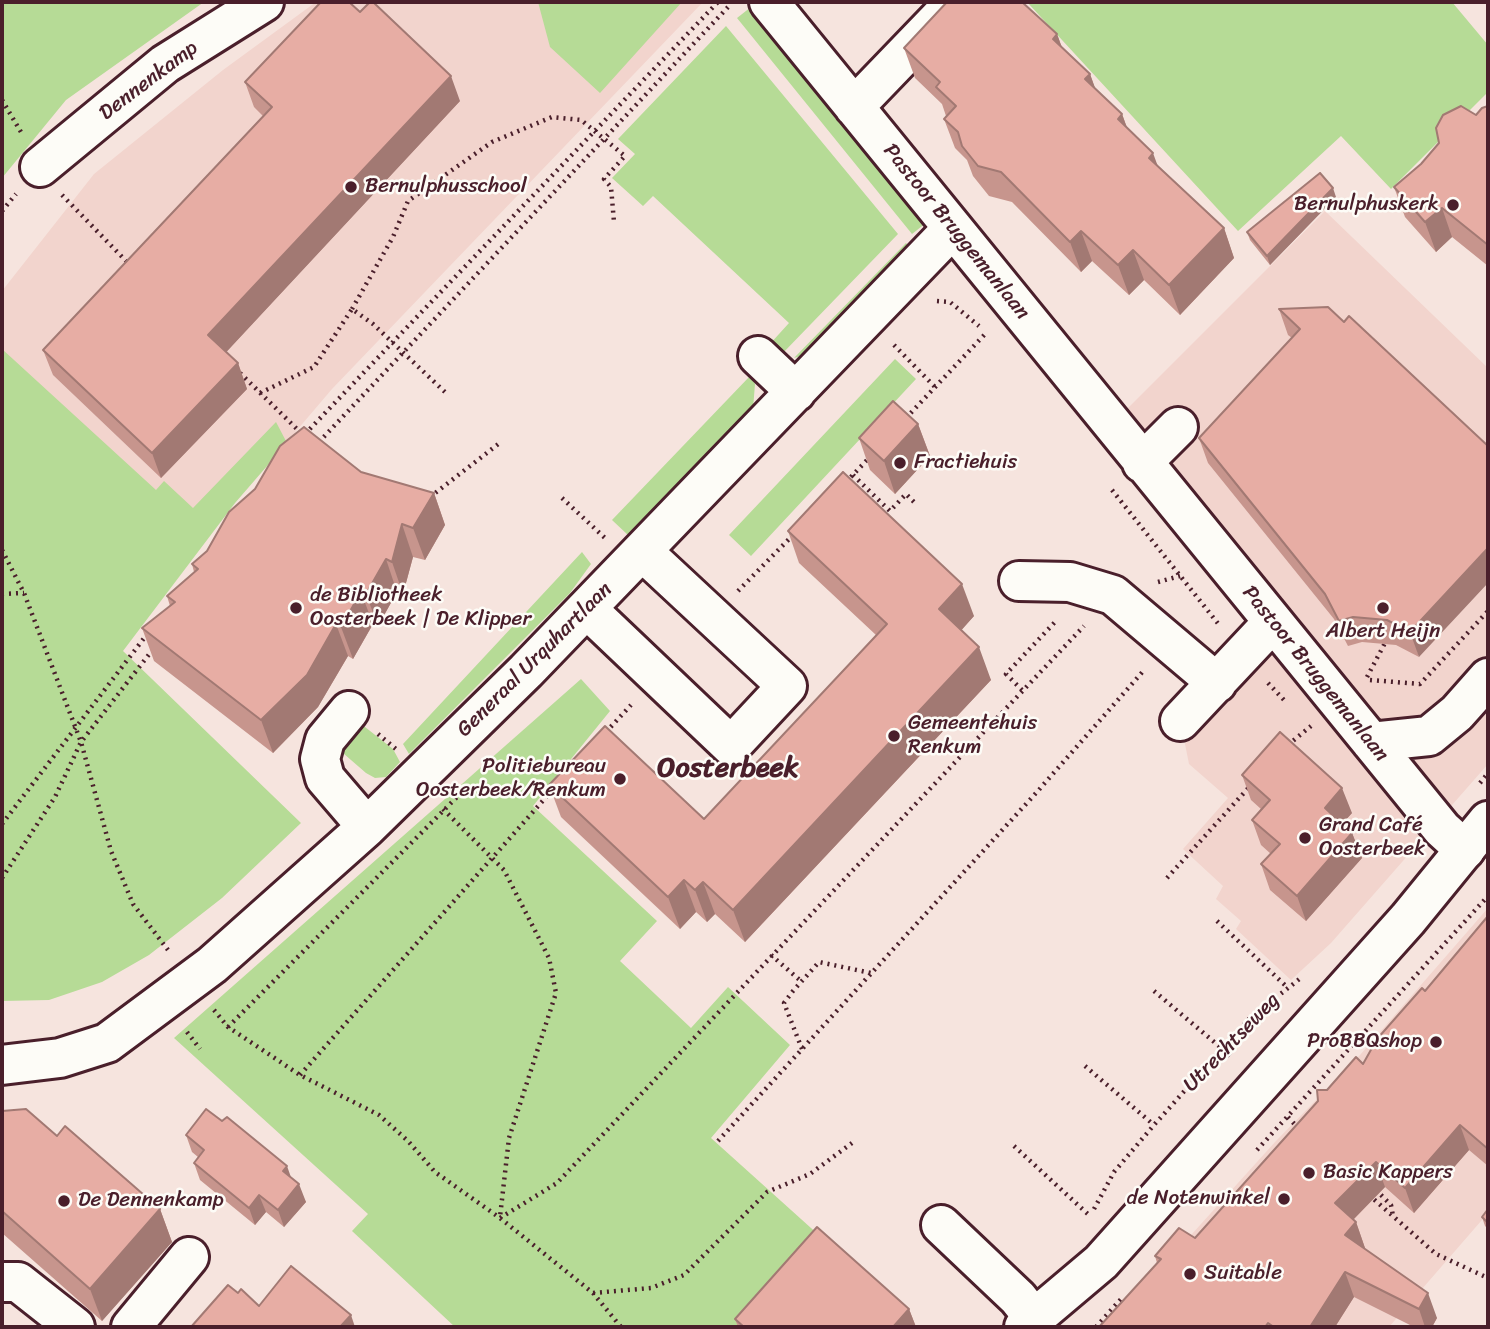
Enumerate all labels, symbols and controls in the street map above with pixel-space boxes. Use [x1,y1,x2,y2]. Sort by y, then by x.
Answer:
street label: Dennenkamp [95,36,203,126]
street label: Pastoor Bruggemanlaan [877,139,1035,325]
place label: Bernulphusschool [365,174,527,200]
marker: Bernulphusschool [343,179,359,195]
place label: Bernulphuskerk [1294,192,1439,218]
marker: Bernulphuskerk [1445,197,1461,213]
place label: Fractiehuis [914,450,1017,476]
marker: Fractiehuis [892,455,908,471]
street label: Generaal Urquhartlaan [452,577,618,743]
street label: Pastoor Bruggemanlaan [1236,581,1394,767]
place label: de Bibliotheek Oosterbeek | De Klipper [310,583,531,633]
marker: de Bibliotheek Oosterbeek | De Klipper [288,600,304,616]
marker: Albert Heijn [1375,600,1391,616]
place label: Albert Heijn [1326,619,1440,645]
place label: Gemeentehuis Renkum [908,711,1037,761]
marker: Gemeentehuis Renkum [886,728,902,744]
district label: Oosterbeek [657,752,799,786]
place label: Politiebureau Oosterbeek/Renkum [416,754,606,804]
marker: Politiebureau Oosterbeek/Renkum [612,771,628,787]
place label: Grand Café Oosterbeek [1319,813,1425,863]
marker: Grand Café Oosterbeek [1297,830,1313,846]
street label: Utrechtseweg [1179,988,1285,1098]
place label: ProBBQshop [1307,1029,1422,1055]
marker: ProBBQshop [1428,1034,1444,1050]
place label: Basic Kappers [1323,1160,1453,1186]
marker: Basic Kappers [1301,1165,1317,1181]
place label: de Notenwinkel [1127,1186,1270,1212]
place label: De Dennenkamp [78,1188,224,1214]
marker: de Notenwinkel [1276,1191,1292,1207]
marker: De Dennenkamp [56,1193,72,1209]
place label: Suitable [1204,1261,1282,1287]
marker: Suitable [1182,1266,1198,1282]

